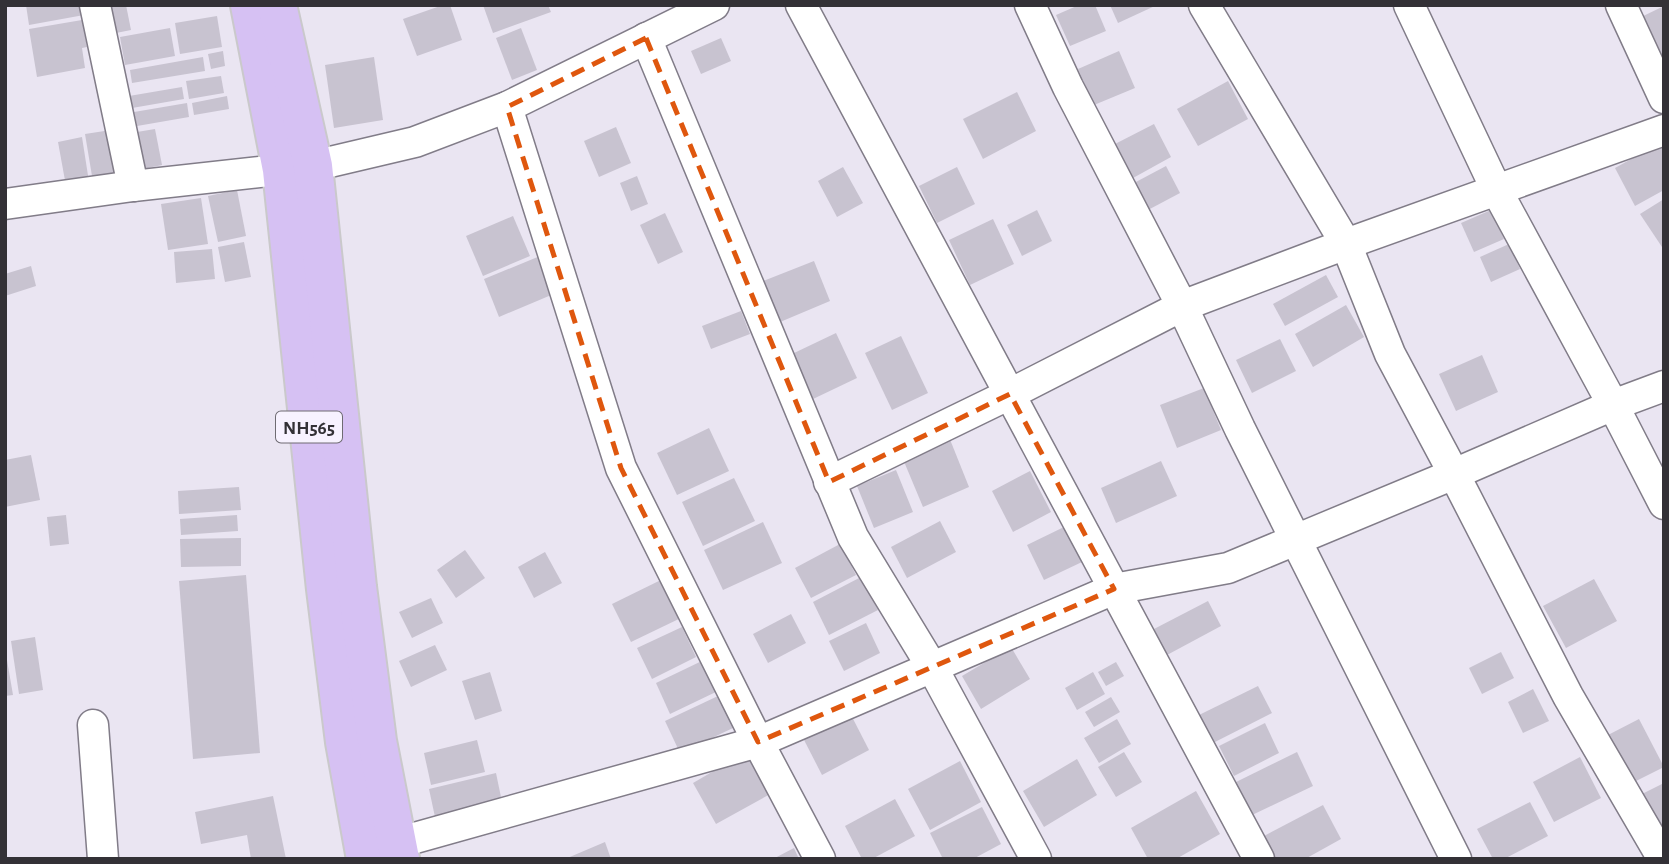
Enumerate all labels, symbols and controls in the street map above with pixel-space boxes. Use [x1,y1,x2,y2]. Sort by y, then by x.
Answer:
road number: NH565 [276,412,342,442]

